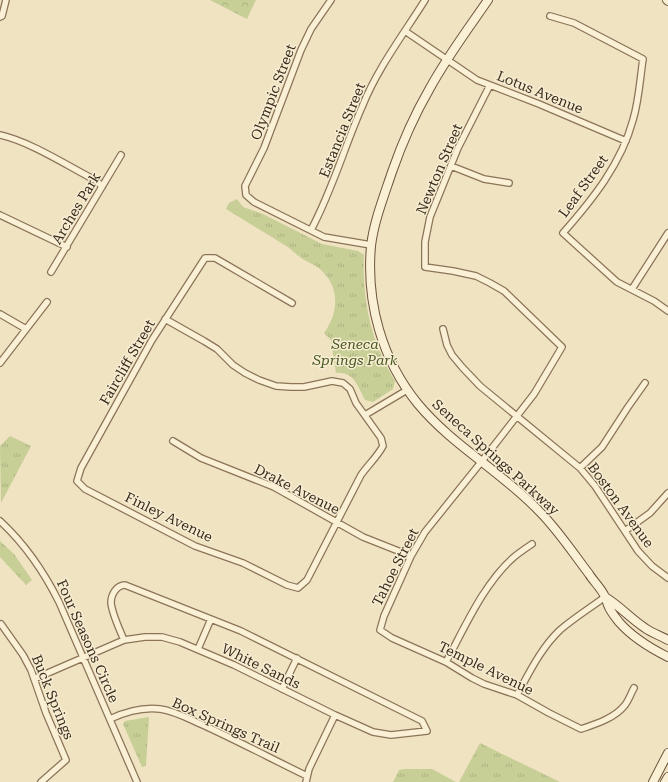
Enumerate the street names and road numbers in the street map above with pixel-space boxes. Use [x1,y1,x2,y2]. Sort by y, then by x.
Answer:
street label: Olympic Street [247,42,299,142]
street label: Lotus Avenue [495,67,586,117]
street label: Estancia Street [316,80,368,180]
street label: Newton Street [413,121,465,217]
street label: Leaf Street [555,152,611,220]
street label: Arches Park [48,169,104,247]
street label: Faircliff Street [96,317,158,407]
street label: Seneca Springs Parkway [429,396,563,519]
street label: Boston Avenue [585,459,657,551]
street label: Drake Avenue [252,461,343,518]
street label: Finley Avenue [123,489,216,545]
street label: Tahoe Street [369,525,421,609]
street label: Four Seasons Circle [54,577,122,705]
street label: Temple Avenue [436,638,536,698]
street label: White Sands [219,640,303,692]
street label: Buck Springs [29,652,77,742]
street label: Box Springs Trail [170,694,283,756]

